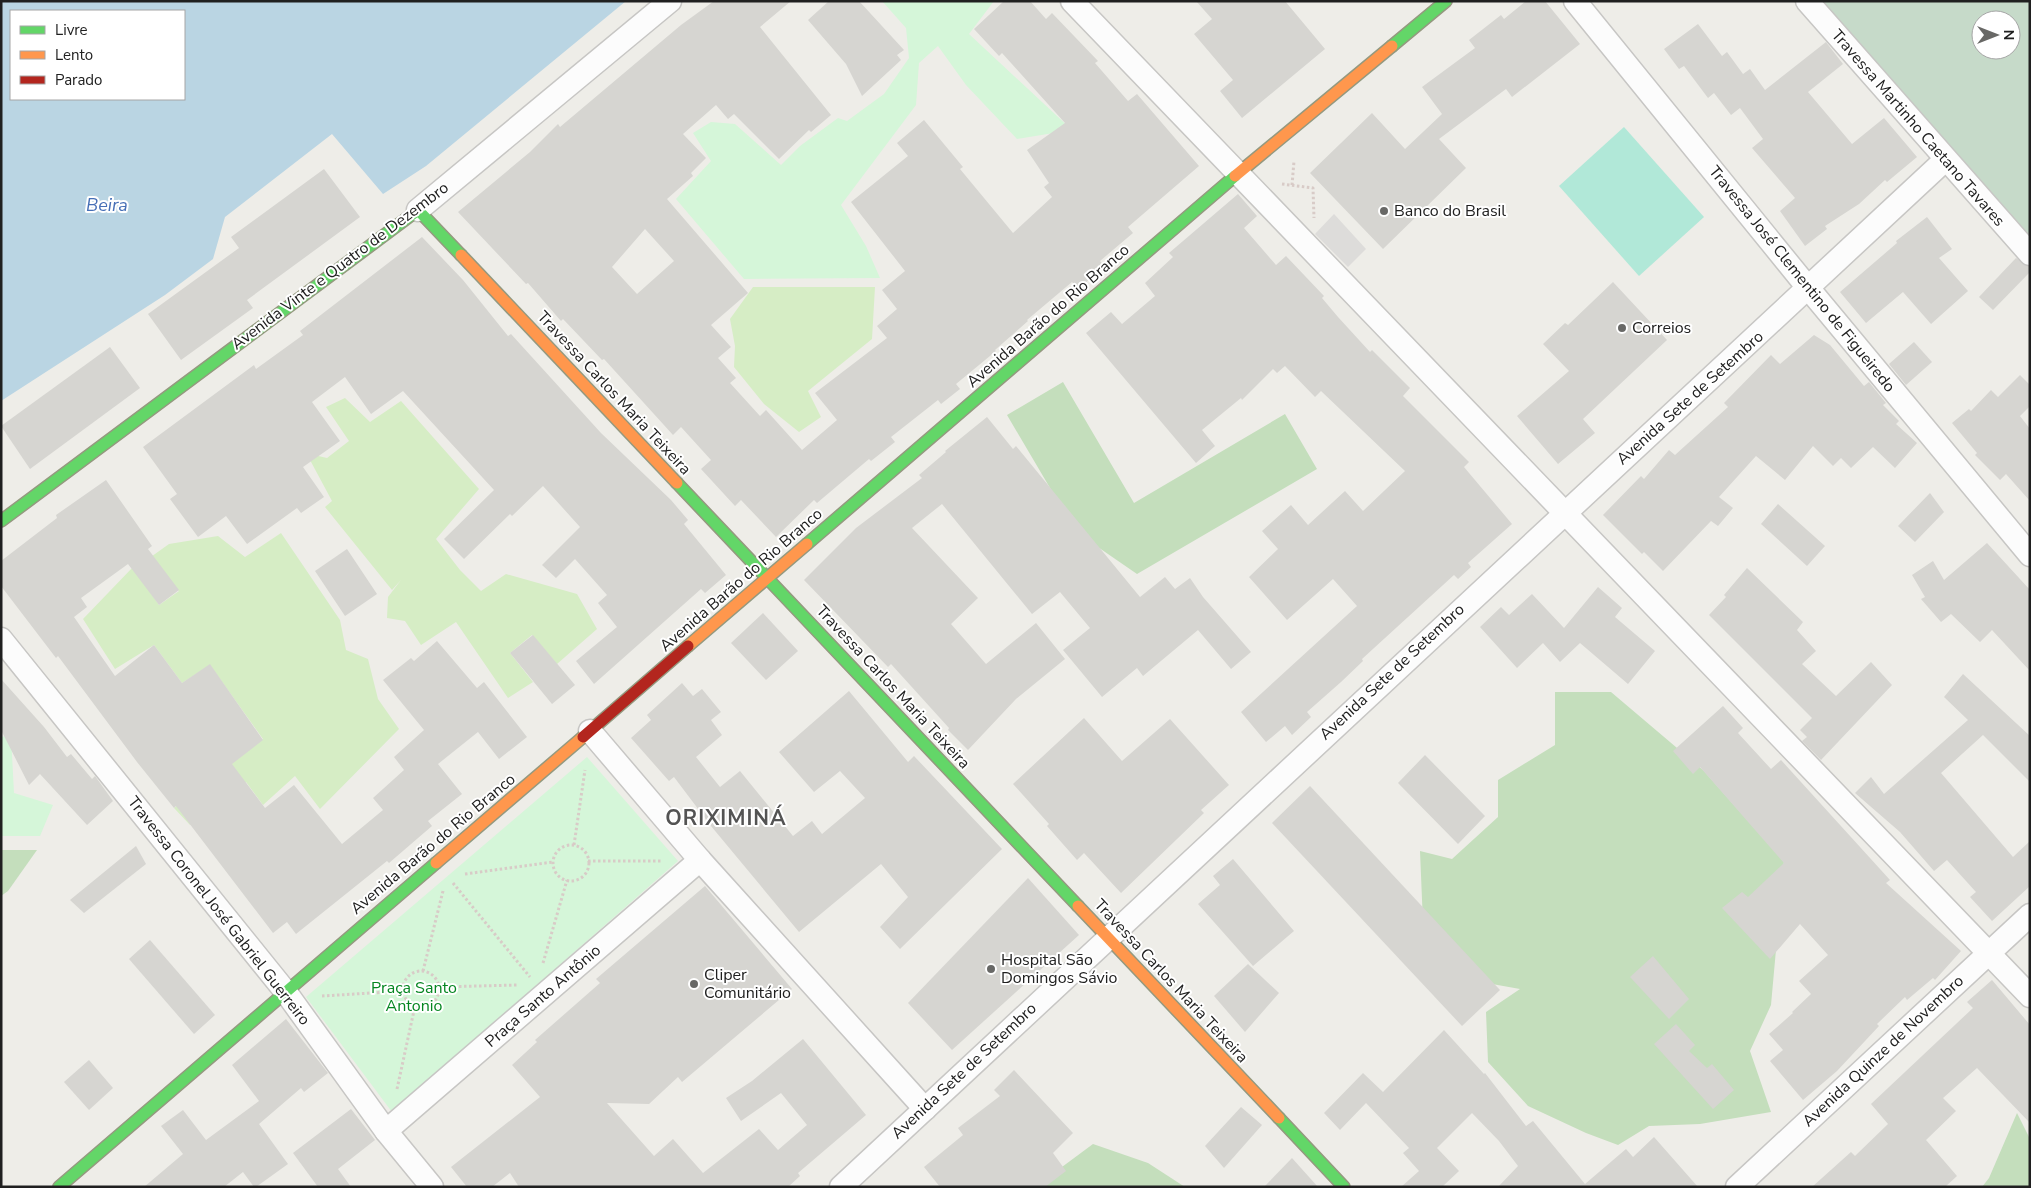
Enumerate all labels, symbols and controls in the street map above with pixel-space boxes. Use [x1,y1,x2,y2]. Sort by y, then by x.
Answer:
legend [10,10,185,100]
north arrow [1971,10,2021,60]
text: Livre [55,20,88,40]
street label: Travessa Martinho Caetano Tavares [1826,25,2010,231]
text: N [1999,30,2018,40]
text: Lento [55,45,93,65]
text: Parado [55,70,102,90]
street label: Travessa José Clementino de Figueiredo [1704,161,1900,397]
street label: Avenida Vinte e Quatro de Dezembro [227,177,453,355]
water label: Beira [86,193,128,217]
place label: Banco do Brasil [1394,200,1506,222]
marker: Banco do Brasil [1378,205,1390,217]
street label: Avenida Barão do Rio Branco [962,239,1134,393]
street label: Travessa Carlos Maria Teixeira [532,306,696,480]
place label: Correios [1632,317,1691,339]
marker: Correios [1616,322,1628,334]
street label: Avenida Sete de Setembro [1612,326,1768,470]
street label: Avenida Barão do Rio Branco [655,503,827,657]
street label: Avenida Sete de Setembro [1315,599,1469,745]
street label: Travessa Carlos Maria Teixeira [811,600,975,774]
street label: Avenida Barão do Rio Branco [346,768,520,920]
street label: Travessa Coronel José Gabriel Guerreiro [123,792,315,1030]
district label: ORIXIMINÁ [665,804,787,832]
street label: Travessa Carlos Maria Teixeira [1089,894,1253,1068]
street label: Praça Santo Antônio [480,939,606,1052]
place label: Hospital São Domingos Sávio [1001,949,1118,989]
marker: Hospital São Domingos Sávio [985,963,997,975]
place label: Cliper Comunitário [704,964,791,1004]
street label: Avenida Quinze de Novembro [1798,970,1969,1132]
park label: Praça Santo Antonio [371,977,457,1017]
marker: Cliper Comunitário [688,978,700,990]
street label: Avenida Sete de Setembro [887,998,1041,1144]

